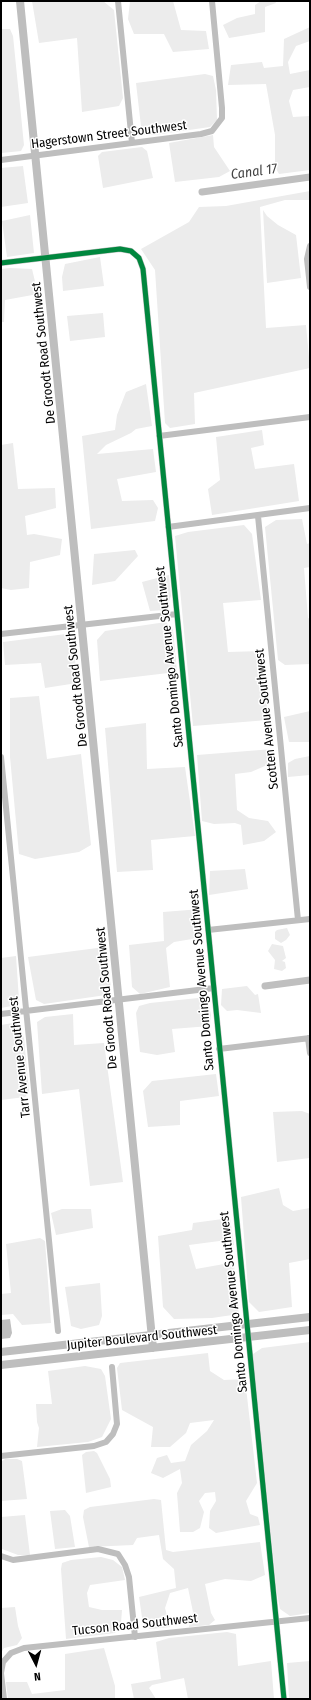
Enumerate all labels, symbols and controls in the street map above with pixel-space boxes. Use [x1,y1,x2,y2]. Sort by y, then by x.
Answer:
street label: Hagerstown Street Southwest [30,118,188,152]
water label: Canal 17 [230,160,278,184]
street label: De Groodt Road Southwest [29,281,59,425]
street label: Santo Domingo Avenue Southwest [153,566,187,748]
street label: De Groodt Road Southwest [61,604,91,748]
street label: Scotten Avenue Southwest [252,648,282,790]
street label: Santo Domingo Avenue Southwest [186,889,218,1071]
street label: De Groodt Road Southwest [93,926,121,1070]
street label: Tarr Avenue Southwest [6,996,34,1118]
street label: Santo Domingo Avenue Southwest [217,1211,251,1393]
street label: Jupiter Boulevard Southwest [66,1322,218,1354]
street label: Tucson Road Southwest [71,1611,199,1639]
north arrow [16,1644,56,1684]
text: N [33,1670,41,1683]

